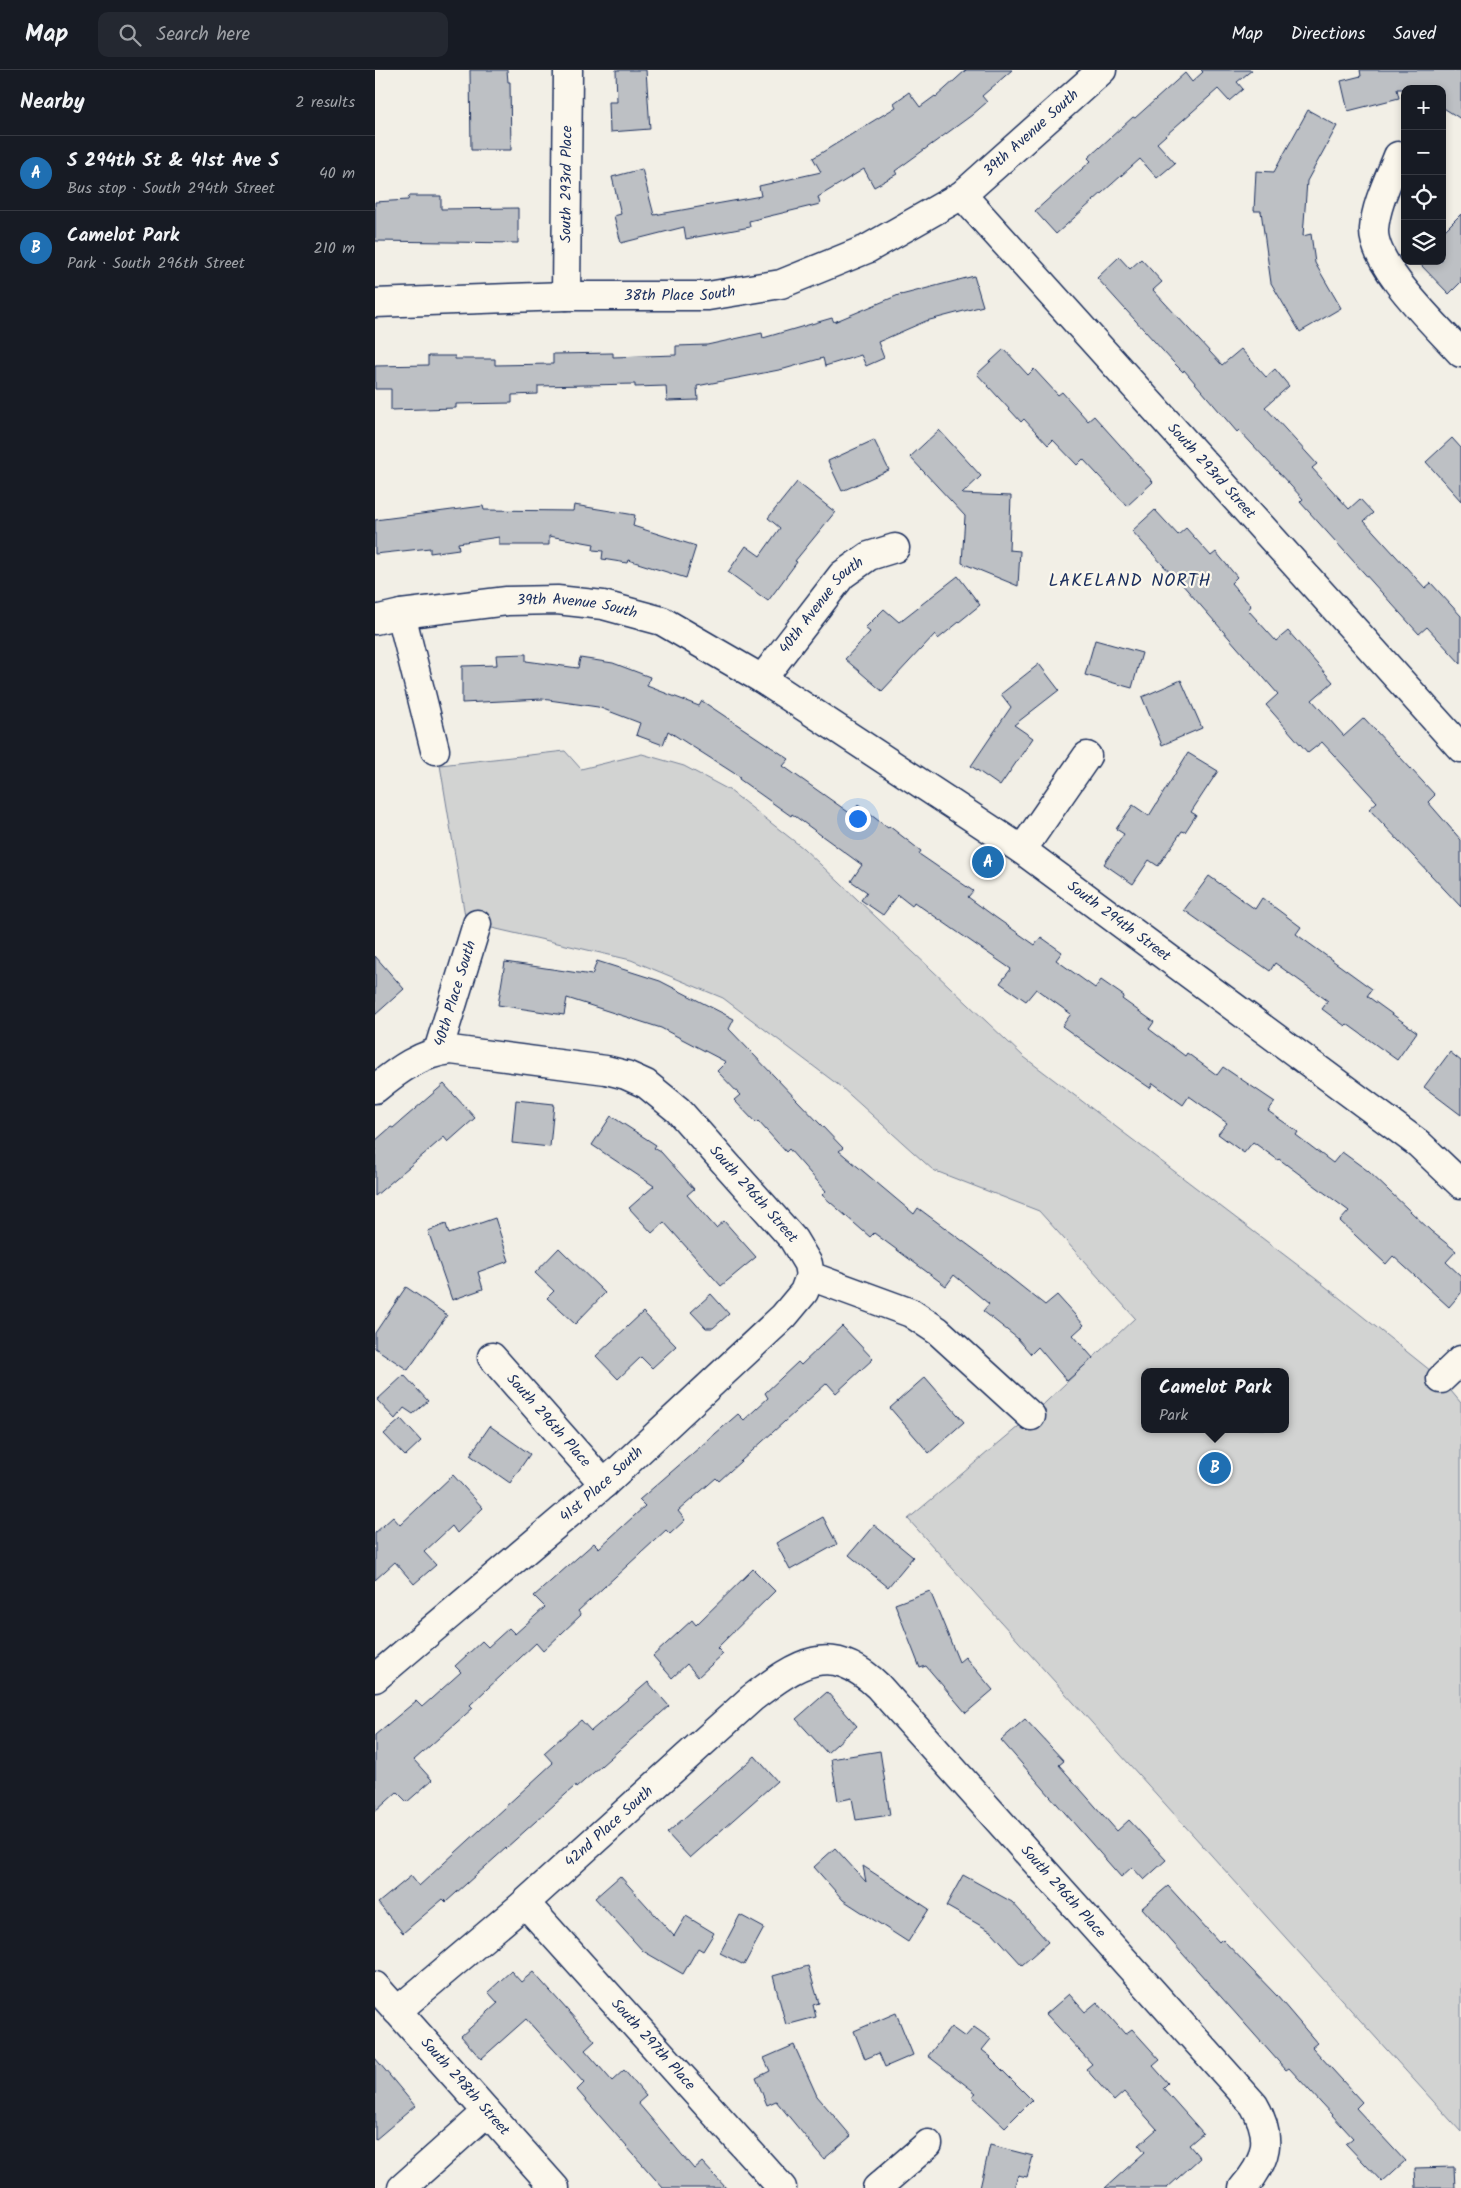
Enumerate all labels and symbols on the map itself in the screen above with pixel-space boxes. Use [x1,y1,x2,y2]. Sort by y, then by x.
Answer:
street label: 39th Avenue South [978,84,1085,183]
street label: South 293rd Place [554,125,580,243]
street label: 38th Place South [624,280,737,308]
street label: South 293rd Street [1161,417,1261,525]
street label: 40th Avenue South [773,551,869,659]
district label: LAKELAND NORTH [1048,567,1212,596]
street label: 39th Avenue South [516,588,640,626]
your location [845,806,871,832]
pin: A [972,843,1004,881]
street label: South 294th Street [1062,875,1176,968]
street label: 40th Place South [428,938,483,1050]
street label: South 296th Street [703,1140,804,1249]
street label: South 296th Place [500,1368,597,1473]
street label: 41st Place South [554,1441,649,1529]
pin: B [1199,1449,1231,1487]
street label: 42nd Place South [559,1780,659,1874]
street label: South 296th Place [1014,1840,1111,1944]
street label: South 297th Place [605,1993,701,2097]
street label: South 298th Street [414,2032,515,2142]

